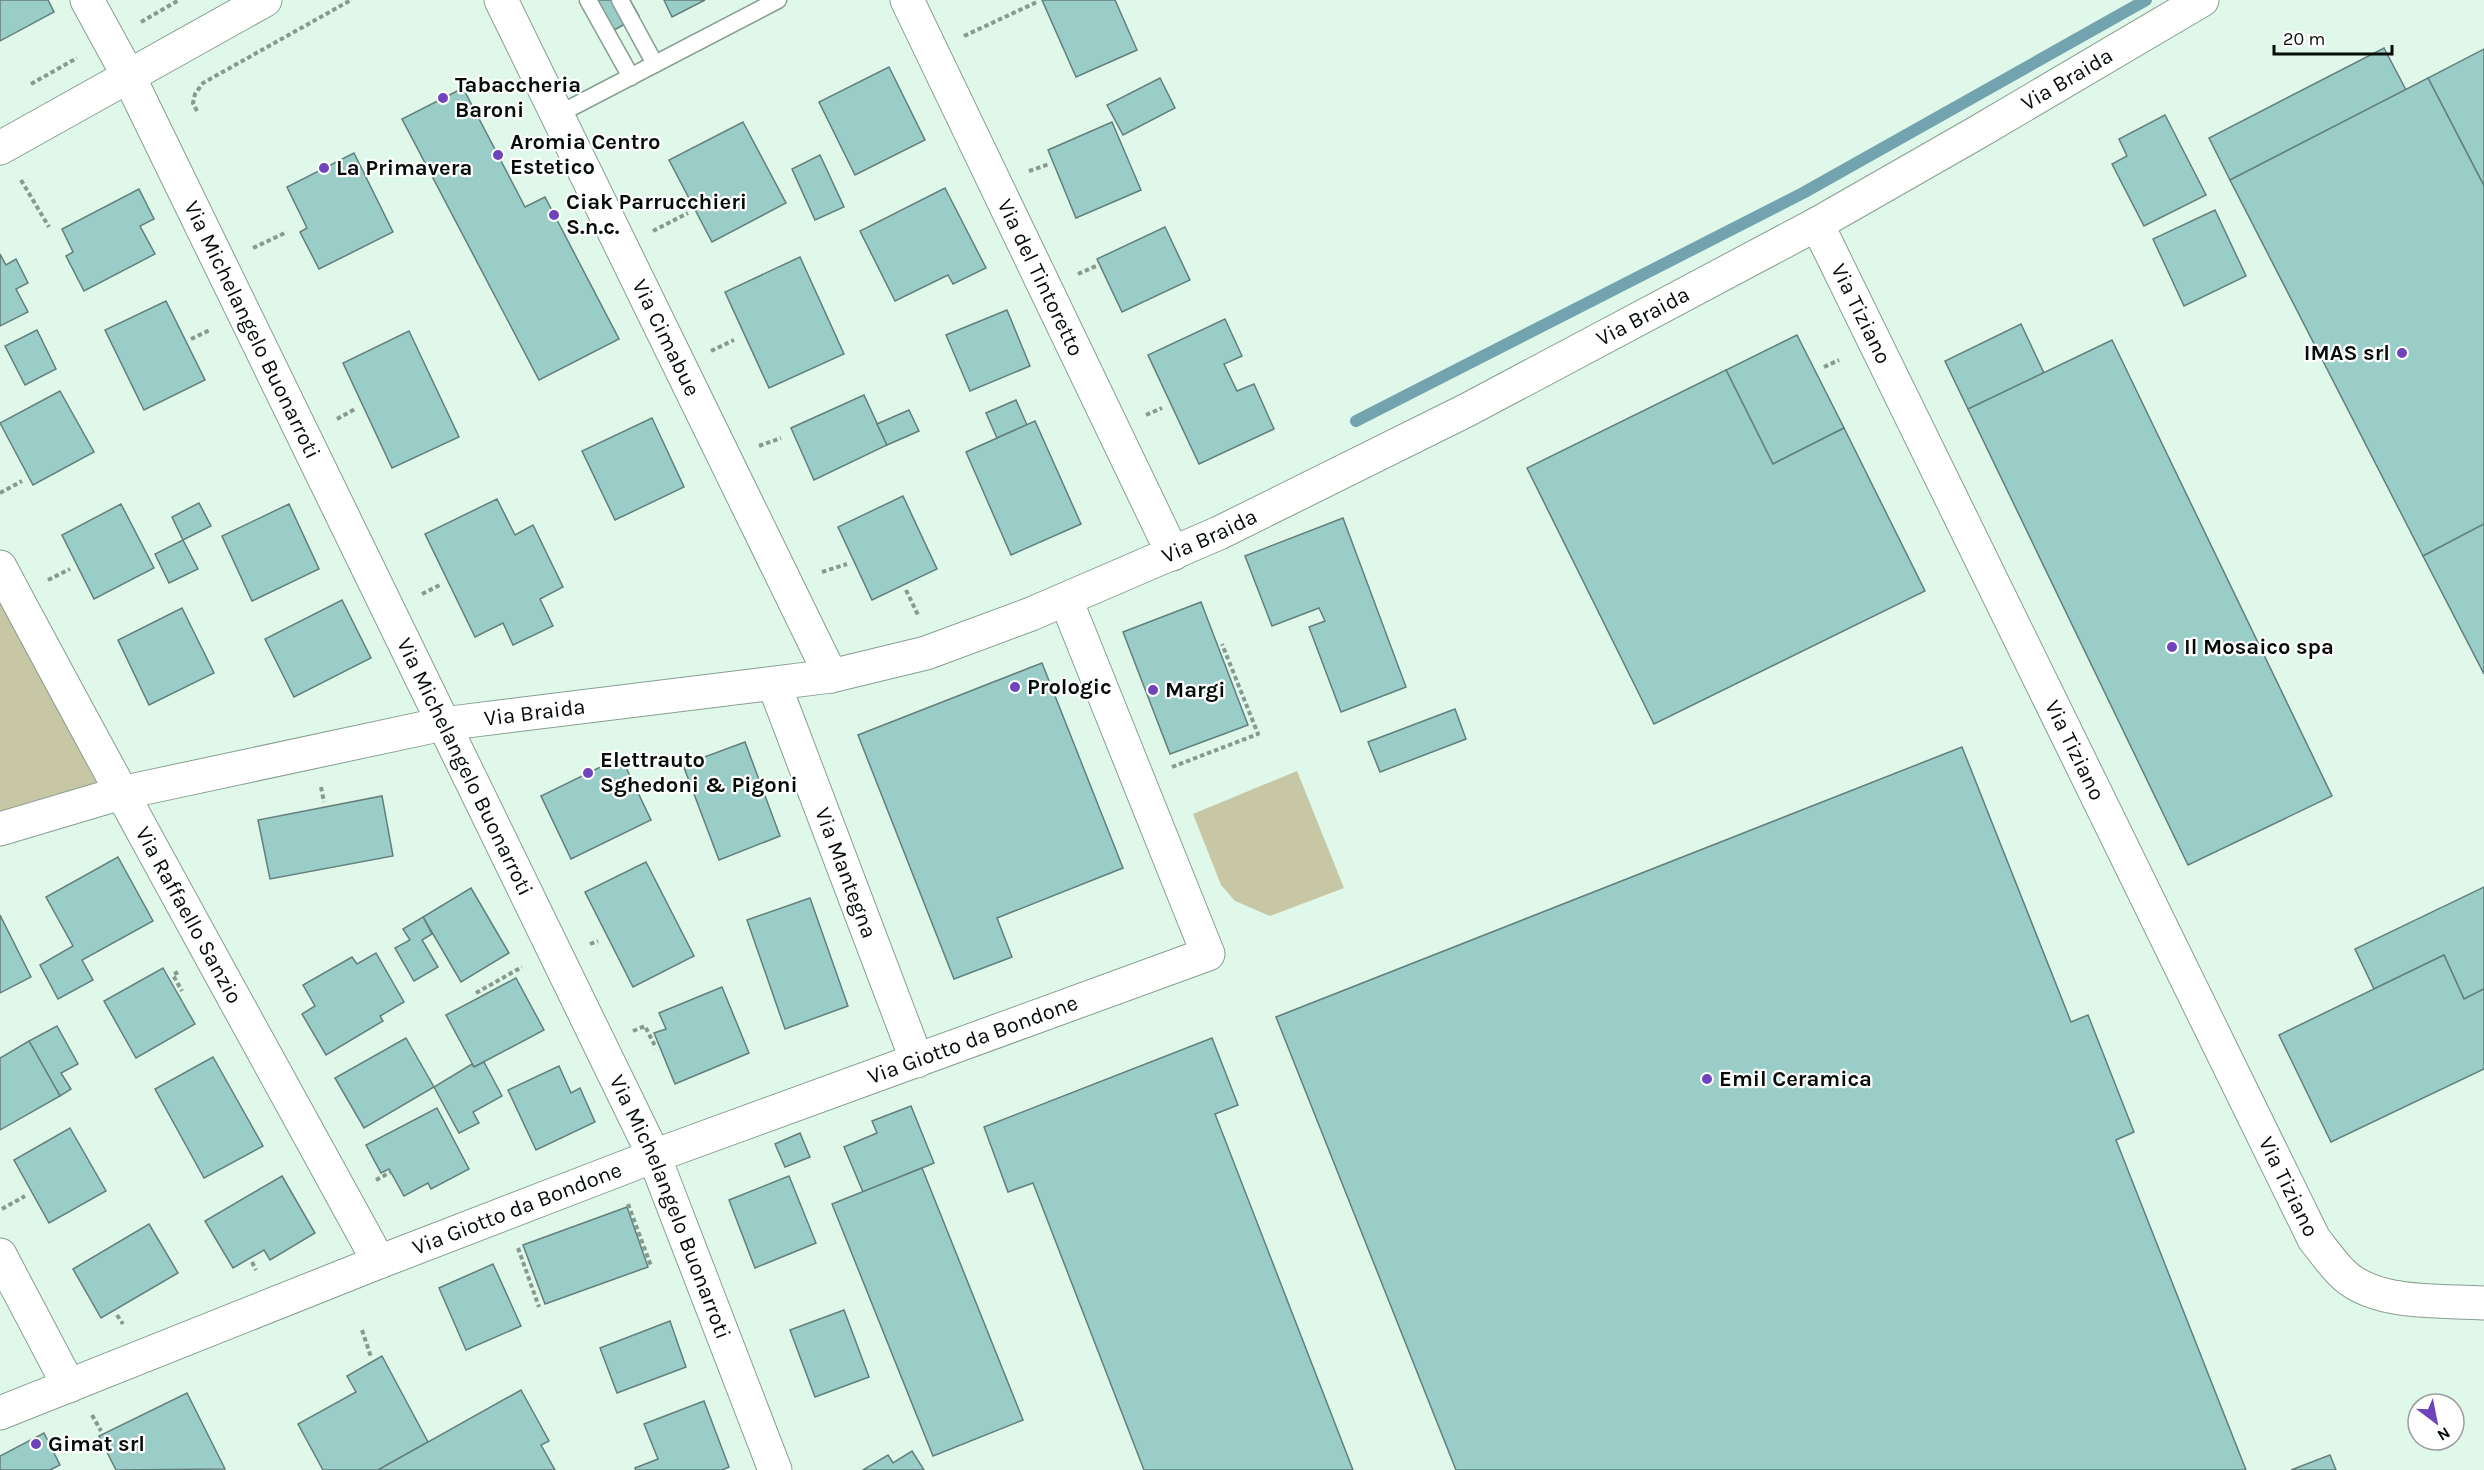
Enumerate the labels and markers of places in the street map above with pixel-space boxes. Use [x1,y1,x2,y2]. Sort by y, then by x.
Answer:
place label: Tabaccheria Baroni [455,72,581,123]
marker: Tabaccheria Baroni [436,91,450,105]
place label: Aromia Centro Estetico [510,129,660,180]
marker: Aromia Centro Estetico [491,148,505,162]
place label: La Primavera [336,155,472,181]
marker: La Primavera [317,161,331,175]
place label: Ciak Parrucchieri S.n.c. [566,189,747,240]
marker: Ciak Parrucchieri S.n.c. [547,208,561,222]
place label: IMAS srl [2304,340,2390,366]
marker: IMAS srl [2395,346,2409,360]
place label: Il Mosaico spa [2184,634,2334,660]
marker: Il Mosaico spa [2165,640,2179,654]
place label: Prologic [1027,674,1112,700]
place label: Margi [1165,677,1226,703]
marker: Prologic [1008,680,1022,694]
marker: Margi [1146,683,1160,697]
place label: Elettrauto Sghedoni & Pigoni [600,747,798,798]
marker: Elettrauto Sghedoni & Pigoni [581,766,595,780]
place label: Emil Ceramica [1719,1066,1872,1092]
marker: Emil Ceramica [1700,1072,1714,1086]
place label: Gimat srl [48,1431,145,1457]
marker: Gimat srl [29,1437,43,1451]

